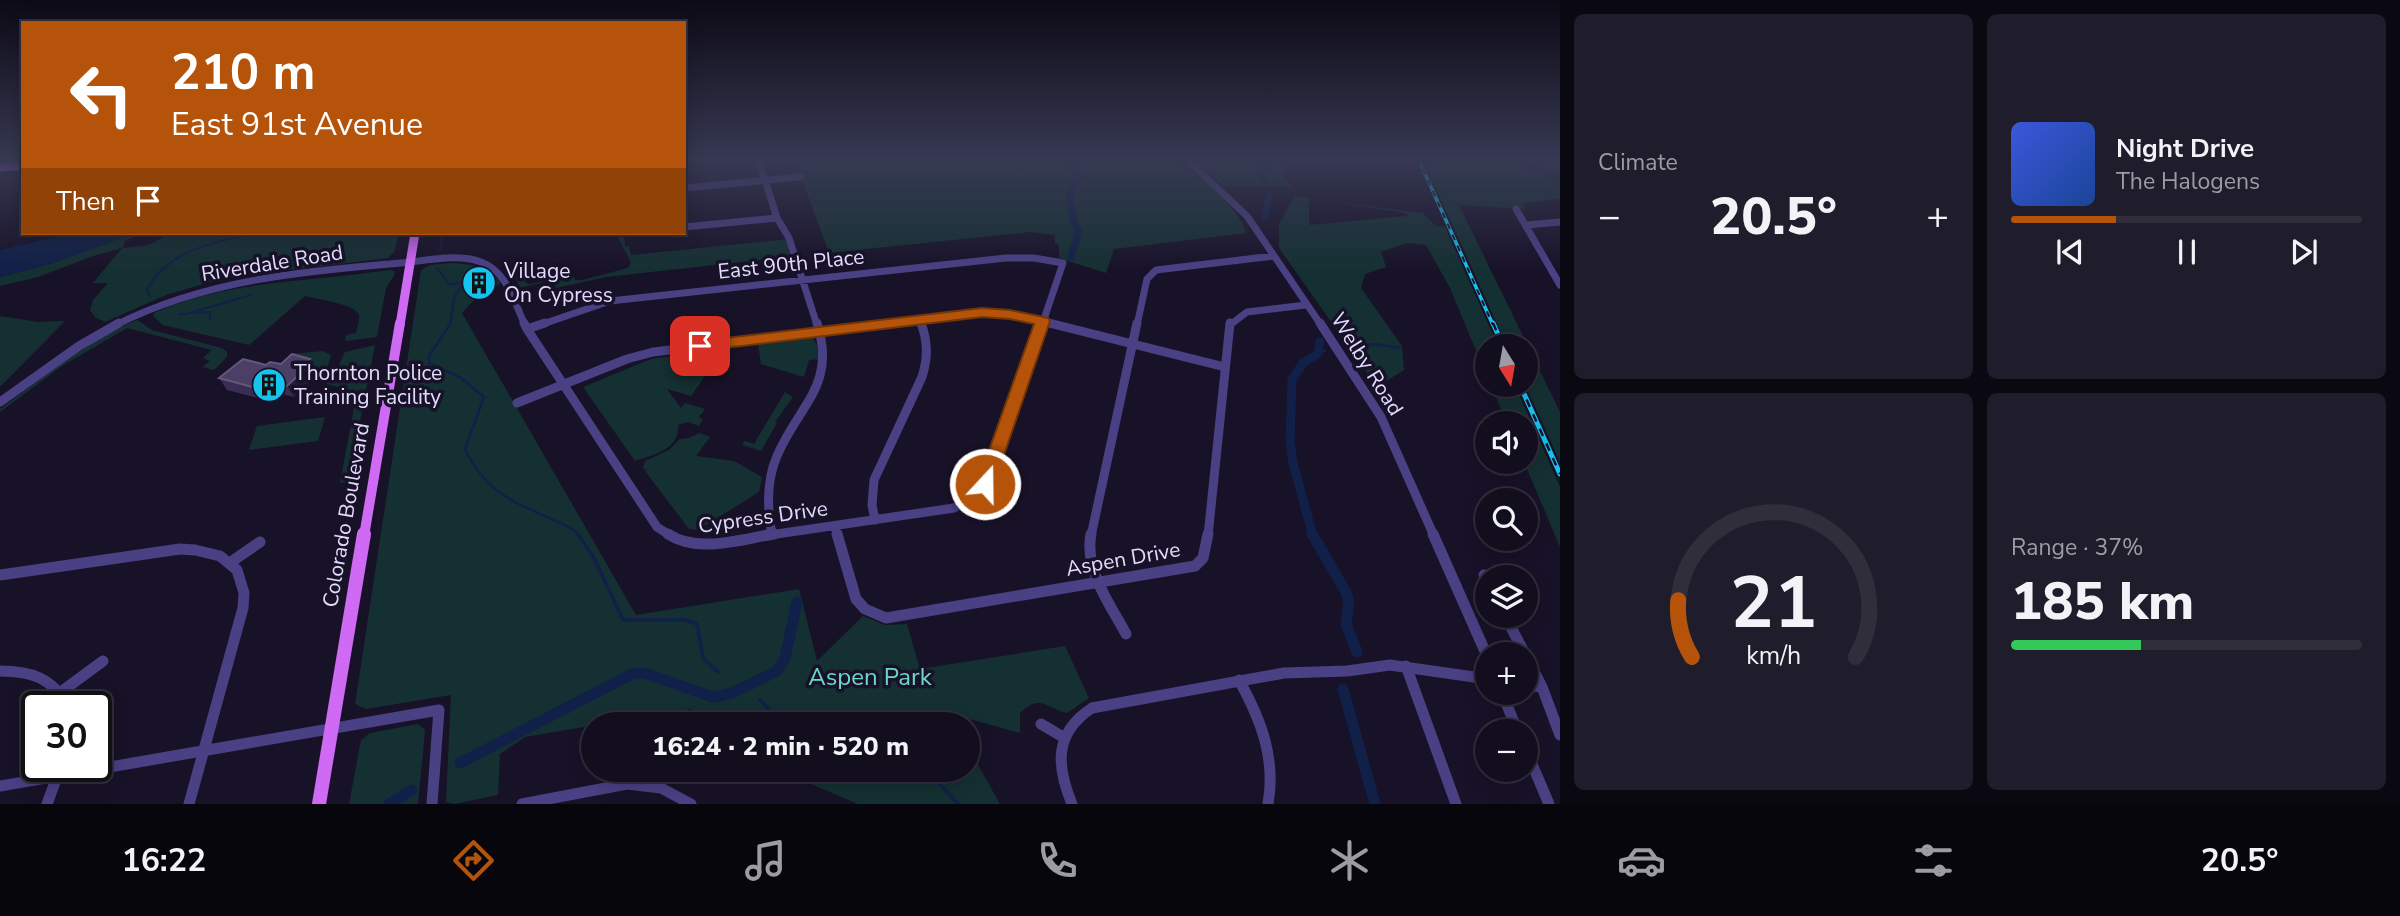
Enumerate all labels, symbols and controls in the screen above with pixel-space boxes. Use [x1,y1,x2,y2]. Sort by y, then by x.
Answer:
text: 210 m [171,39,315,106]
icon: left [56,49,147,140]
text: East 91st Avenue [171,103,423,146]
text: Night Drive [2116,131,2254,166]
text: Climate [1598,147,1678,178]
text: The Halogens [2116,166,2260,197]
text: 20.5° [1710,181,1837,252]
icon: arrive [129,182,167,220]
text: Then [56,184,115,219]
text: − [1598,191,1621,242]
text: + [1926,191,1949,242]
icon: previous [2051,233,2089,271]
icon: pause [2168,233,2206,271]
icon: next [2285,233,2323,271]
street label: Riverdale Road [199,238,345,288]
street label: East 90th Place [716,242,866,286]
place label: Village On Cypress [503,257,613,309]
building icon: Village On Cypress [460,264,498,302]
street label: Welby Road [1324,307,1410,421]
pin [670,316,730,376]
icon: arrive [681,327,719,365]
north arrow [1475,334,1538,397]
map controls [1475,334,1538,782]
place label: Thornton Police Training Facility [294,359,442,411]
building icon: Thornton Police Training Facility [250,366,288,404]
button: sound [1475,411,1538,474]
street label: Colorado Boulevard [316,421,376,609]
position arrow [948,447,1022,521]
button: search [1475,488,1538,551]
street label: Cypress Drive [696,494,830,540]
text: Range · 37% [2011,532,2143,563]
street label: Aspen Drive [1064,535,1182,583]
text: 21 [1730,554,1817,654]
button: layers [1475,565,1538,628]
text: 185 km [2011,566,2194,637]
text: km/h [1746,639,1801,673]
button: + [1475,642,1538,705]
park label: Aspen Park [808,661,933,693]
speed limit sign: 30 [21,691,112,782]
button: − [1475,719,1538,782]
text: 16:24 · 2 min · 520 m [652,729,909,764]
icon: directions [449,836,498,885]
icon: music [741,836,790,885]
icon: phone [1033,836,1082,885]
icon: climate [1325,836,1374,885]
icon: car [1617,836,1666,885]
icon: filters [1909,836,1958,885]
text: 16:22 [121,839,206,882]
text: 20.5° [2201,839,2278,882]

